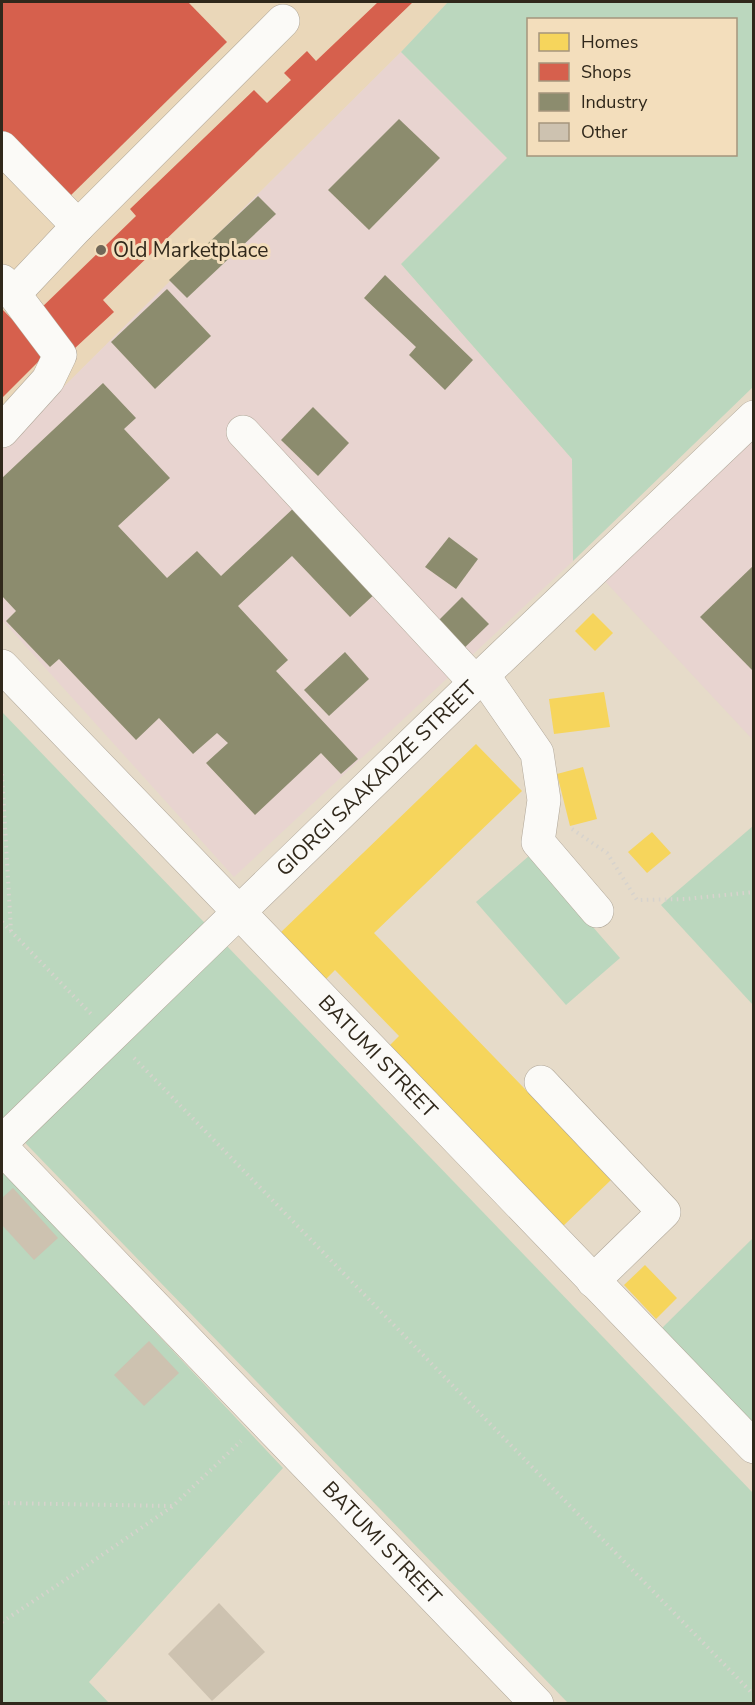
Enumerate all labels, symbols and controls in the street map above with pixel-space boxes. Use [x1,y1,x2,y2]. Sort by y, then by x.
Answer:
legend [527,18,737,156]
text: Homes [581,30,638,54]
text: Shops [581,60,631,84]
text: Industry [581,90,648,114]
text: Other [581,120,628,144]
place label: Old Marketplace [113,236,268,264]
marker: Old Marketplace [94,243,108,257]
street label: GIORGI SAAKADZE STREET [270,674,483,882]
street label: BATUMI STREET [312,989,444,1124]
street label: BATUMI STREET [316,1475,448,1611]

